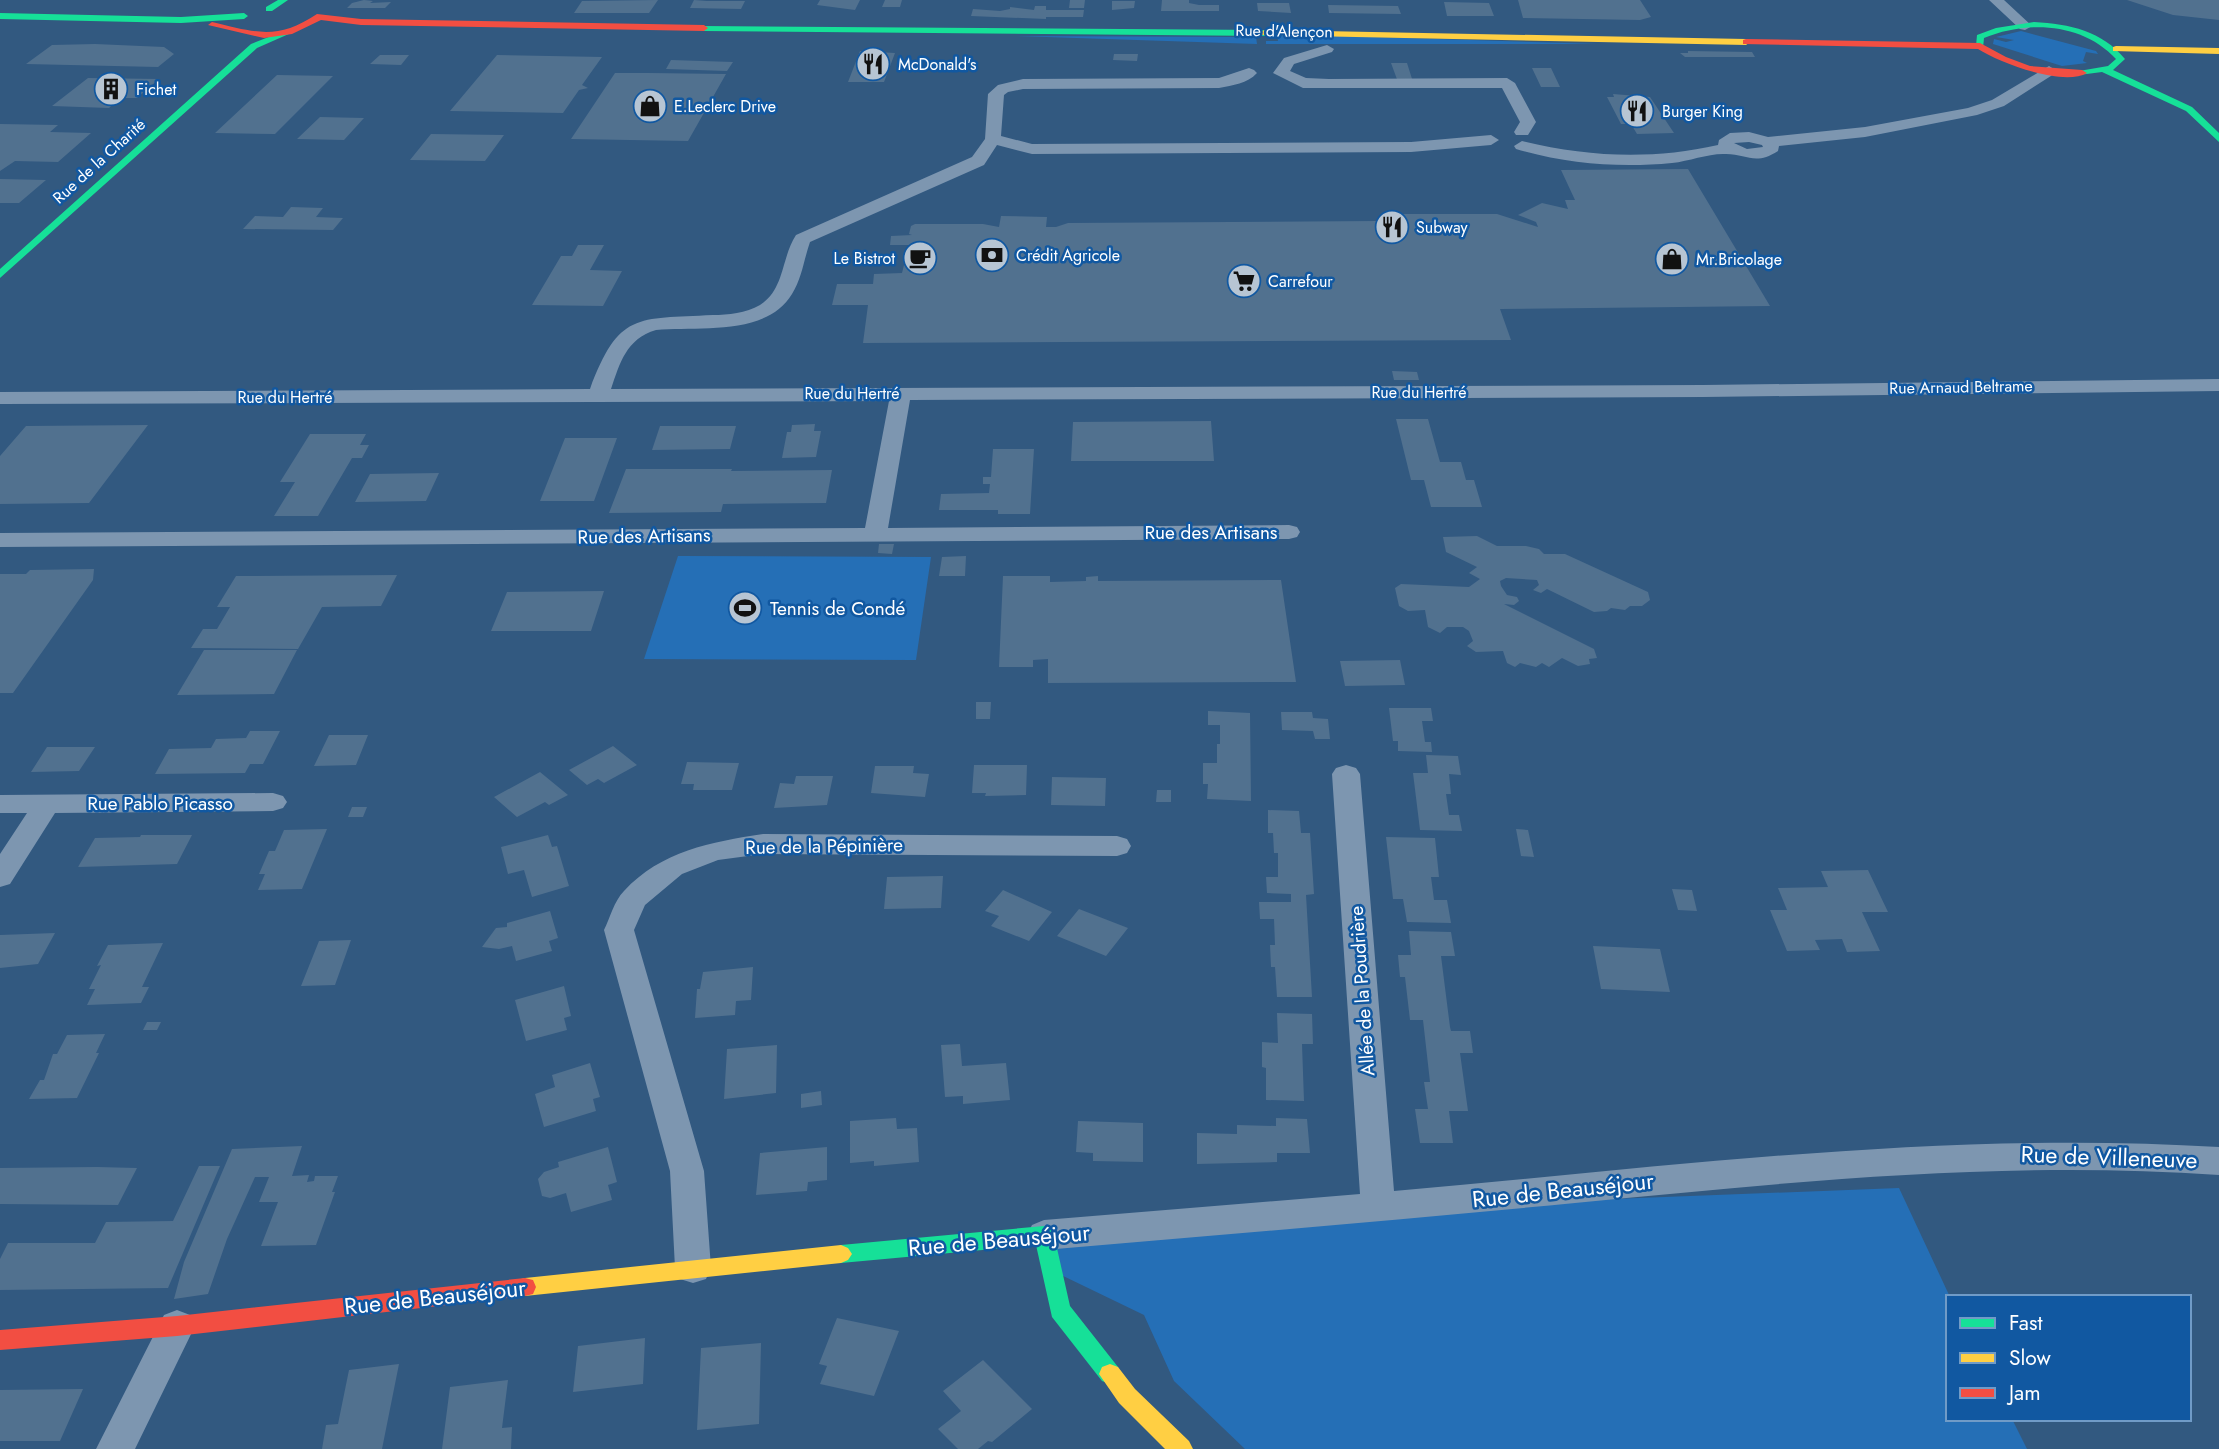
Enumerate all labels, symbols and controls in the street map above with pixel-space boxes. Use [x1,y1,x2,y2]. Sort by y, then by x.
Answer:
street label: Rue d'Alençon [1235,19,1333,43]
restaurant icon: McDonald's [854,45,892,83]
place label: McDonald's [898,53,977,76]
building icon: Fichet [92,70,130,108]
place label: Fichet [136,78,176,101]
shop icon: E.Leclerc Drive [631,87,669,125]
restaurant icon: Burger King [1618,92,1656,130]
place label: E.Leclerc Drive [674,95,776,118]
place label: Burger King [1662,100,1743,123]
street label: Rue de la Charité [48,113,150,209]
restaurant icon: Subway [1373,208,1411,246]
place label: Subway [1416,216,1469,239]
bank icon: Crédit Agricole [973,236,1011,274]
cafe icon: Le Bistrot [901,239,939,277]
shop icon: Mr.Bricolage [1653,240,1691,278]
place label: Crédit Agricole [1016,244,1120,267]
place label: Le Bistrot [834,247,895,270]
place label: Mr.Bricolage [1696,248,1782,271]
supermarket icon: Carrefour [1225,262,1263,300]
place label: Carrefour [1268,270,1333,293]
street label: Rue Arnaud Beltrame [1889,374,2033,400]
street label: Rue du Hertré [1371,381,1467,404]
street label: Rue du Hertré [804,382,900,405]
street label: Rue du Hertré [237,386,333,409]
street label: Rue des Artisans [1144,519,1278,546]
street label: Rue des Artisans [577,521,711,551]
sports icon: Tennis de Condé [726,589,764,627]
place label: Tennis de Condé [770,595,905,622]
street label: Rue Pablo Picasso [87,790,233,817]
street label: Rue de la Pépinière [745,831,903,861]
street label: Allée de la Poudrière [1343,905,1381,1077]
street label: Rue de Villeneuve [2020,1137,2198,1177]
street label: Rue de Beauséjour [1470,1164,1656,1216]
street label: Rue de Beauséjour [906,1215,1092,1265]
street label: Rue de Beauséjour [342,1271,528,1323]
legend [1946,1295,2191,1421]
text: Fast [2009,1308,2042,1338]
text: Slow [2009,1343,2051,1373]
text: Jam [2006,1378,2041,1408]

